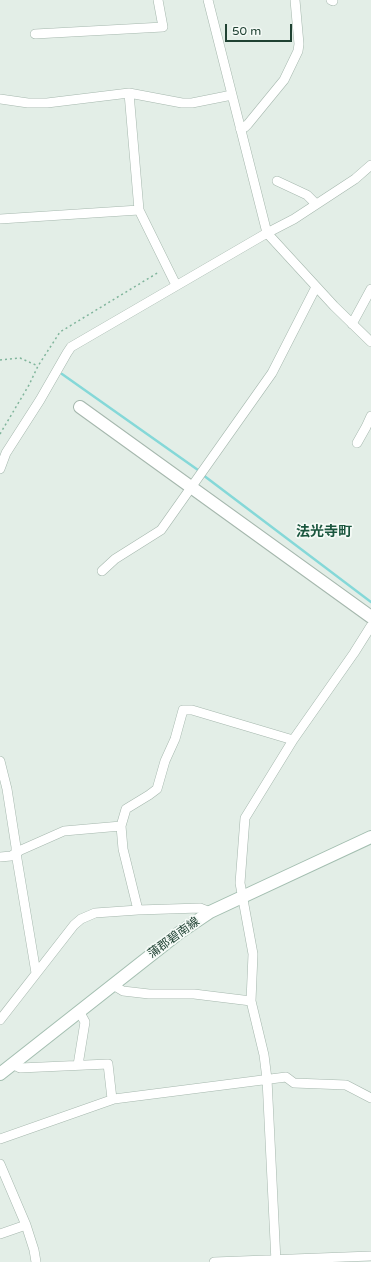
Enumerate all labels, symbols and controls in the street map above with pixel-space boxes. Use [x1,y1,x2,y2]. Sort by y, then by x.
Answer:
scale bar [227,16,294,42]
text: 50 m [232,24,261,38]
district label: 法光寺町 [296,524,352,540]
street label: 蒲郡碧南線 [145,915,203,961]

